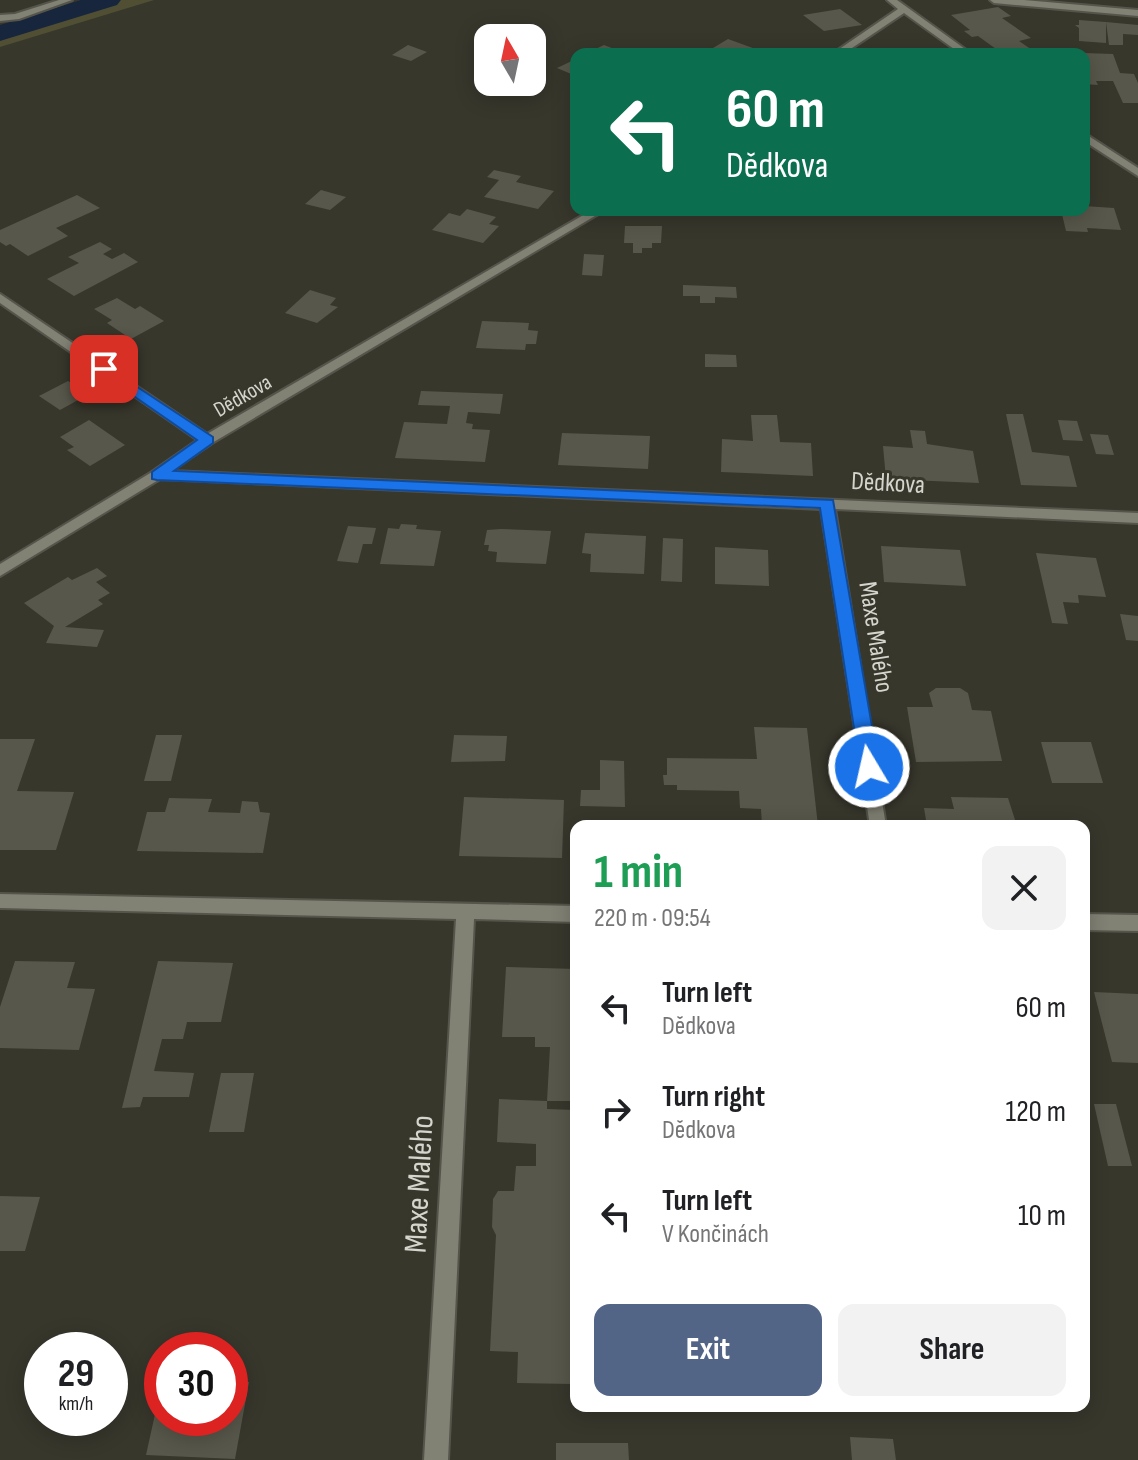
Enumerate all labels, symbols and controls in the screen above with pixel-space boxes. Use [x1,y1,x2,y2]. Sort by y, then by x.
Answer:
north arrow [474,24,546,96]
map controls [474,24,546,96]
text: 60 m [726,77,825,144]
icon: left [594,80,698,184]
text: Dědkova [726,145,828,188]
pin [70,335,138,403]
icon: arrive [82,347,126,391]
street label: Dědkova [209,369,277,424]
street label: Dědkova [850,466,926,501]
street label: Maxe Malého [851,579,900,695]
position arrow [827,725,911,809]
text: 1 min [594,844,683,901]
button: close [982,846,1066,930]
text: 220 m · 09:54 [594,903,711,934]
text: Turn left [662,975,752,1011]
icon: left [594,986,638,1030]
text: 60 m [1015,990,1066,1026]
text: Dědkova [662,1011,736,1042]
text: Turn right [662,1079,765,1115]
icon: right [594,1090,638,1134]
text: 120 m [1005,1094,1066,1130]
street label: Maxe Malého [396,1114,443,1254]
text: Dědkova [662,1115,736,1146]
text: Turn left [662,1183,752,1219]
icon: left [594,1194,638,1238]
text: 10 m [1018,1198,1066,1234]
text: V Končinách [662,1219,769,1250]
button: Exit [594,1304,822,1396]
button: Share [838,1304,1066,1396]
speed limit sign: 30 [144,1332,248,1436]
text: 29 [58,1350,94,1398]
text: km/h [59,1392,93,1416]

